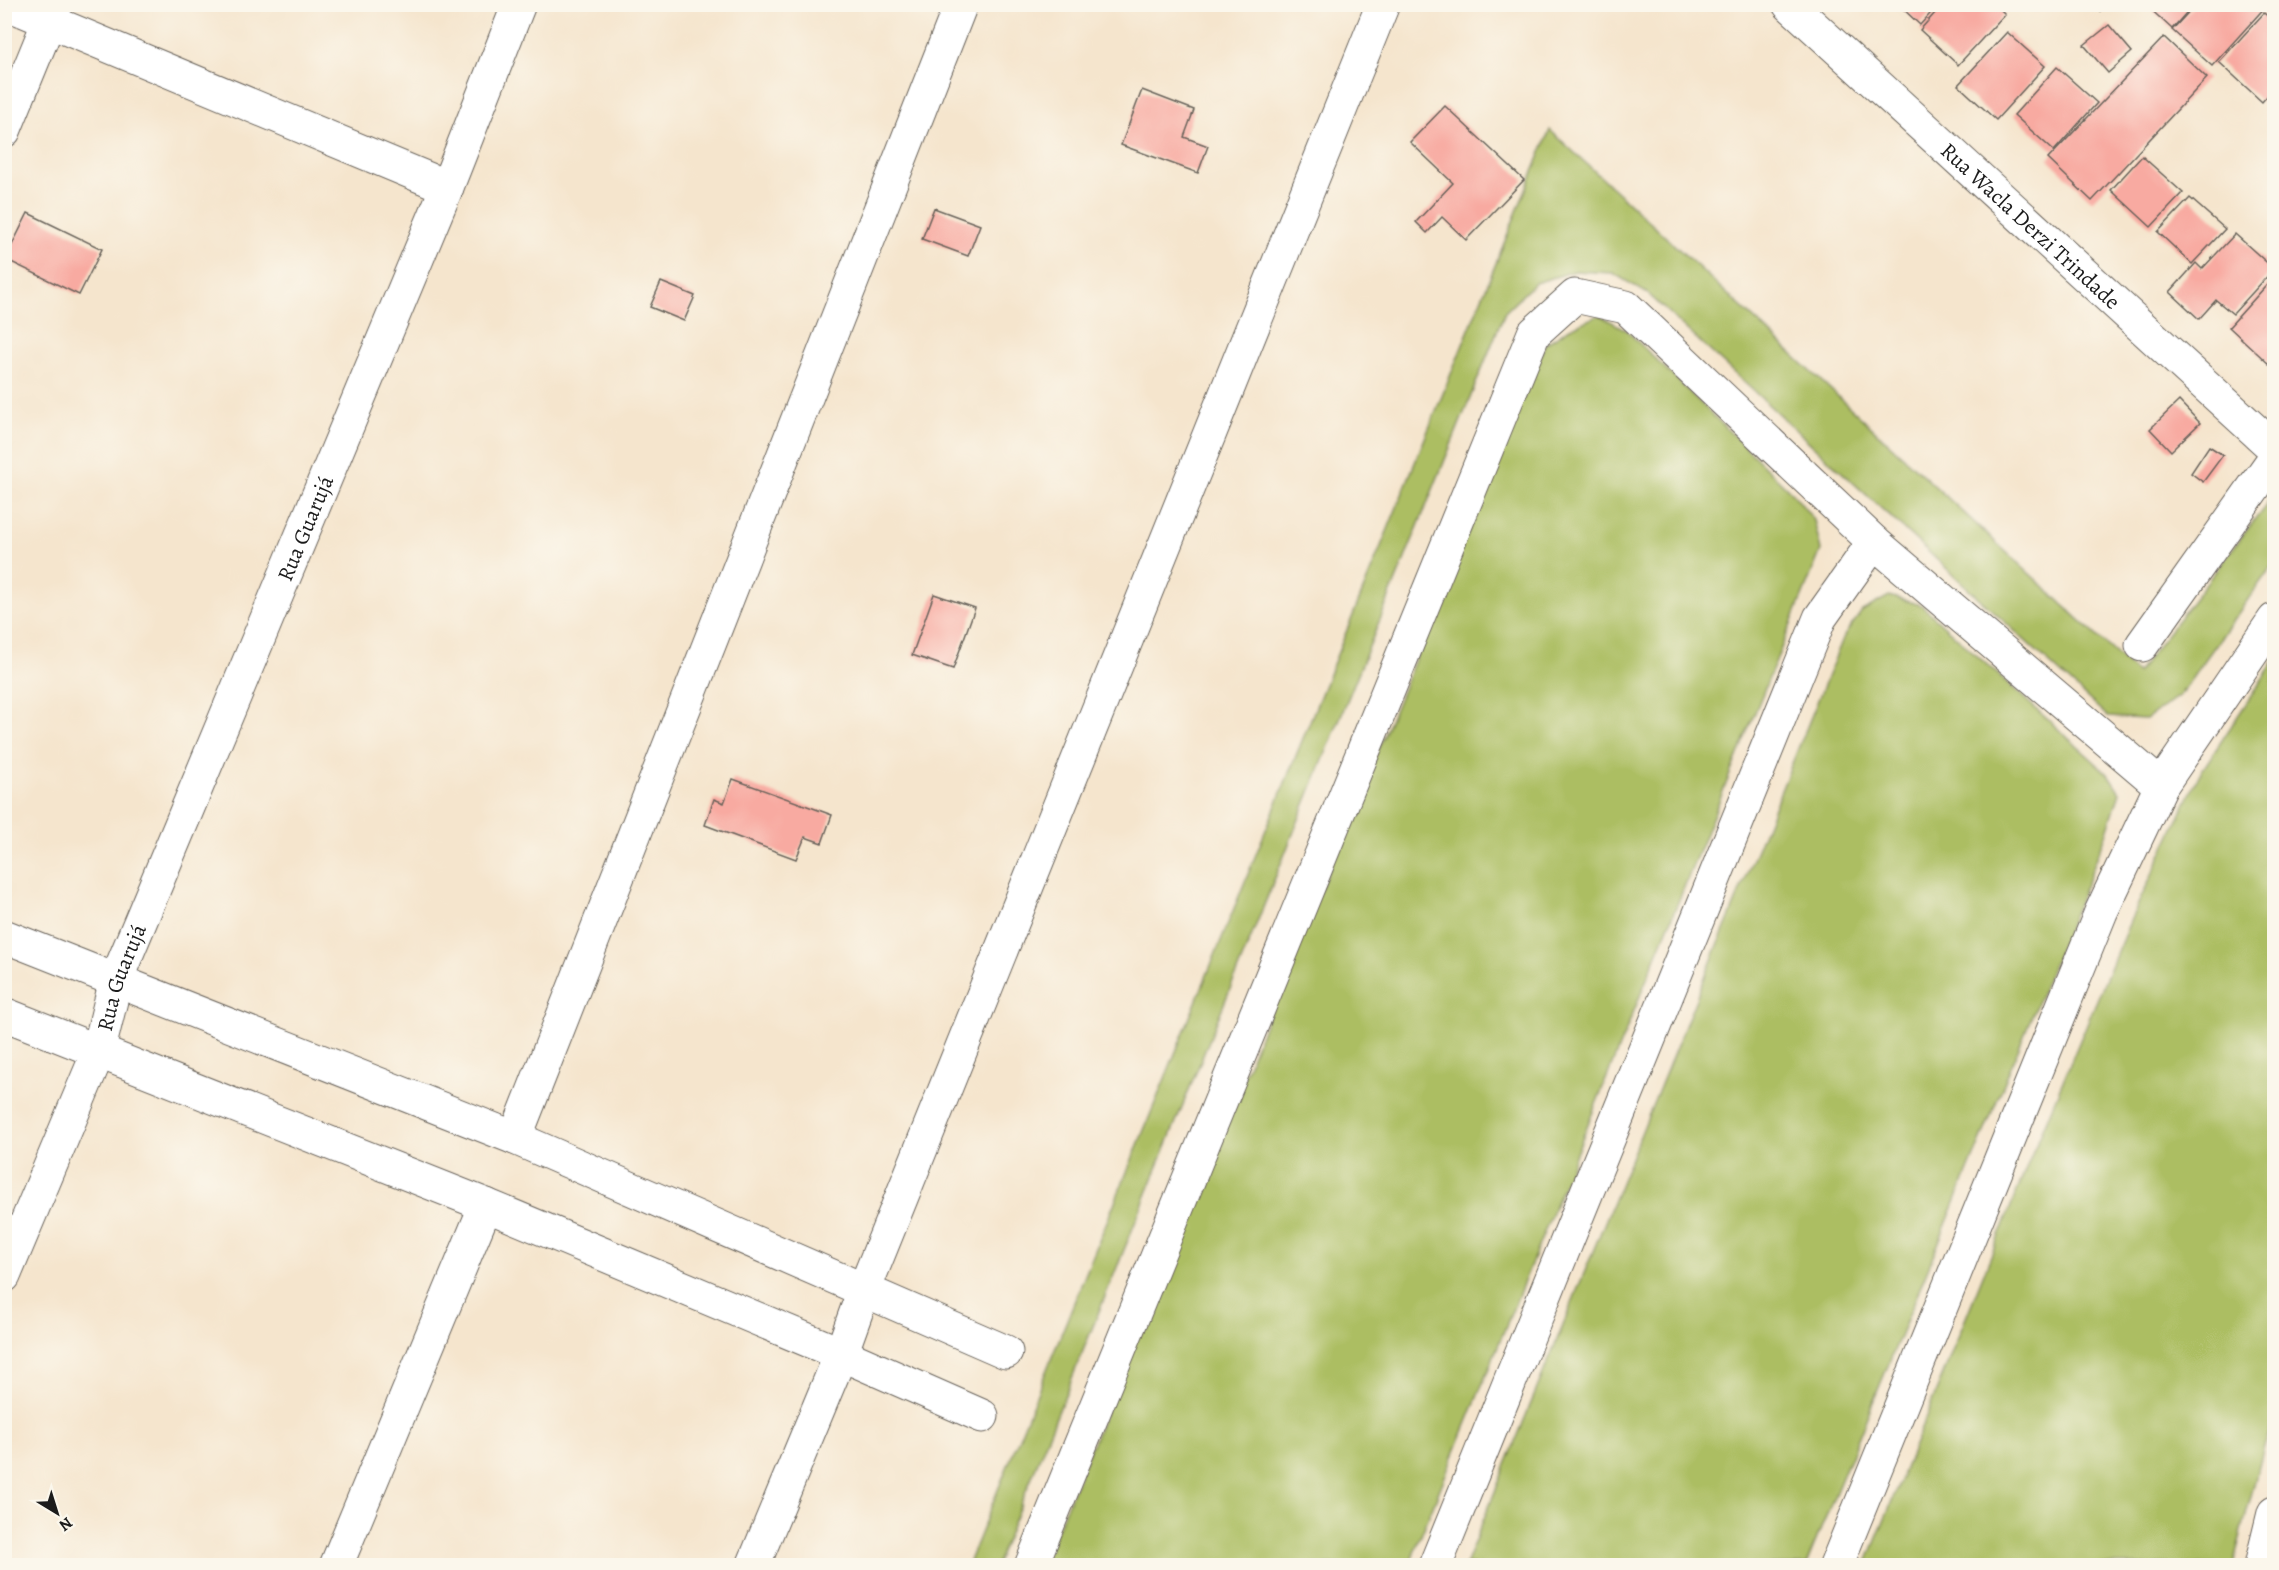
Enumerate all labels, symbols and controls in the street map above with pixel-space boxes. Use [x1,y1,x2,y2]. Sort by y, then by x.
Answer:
street label: Rua Wacla Derzi Trindade [1934,136,2127,316]
street label: Rua Guarujá [270,470,341,586]
street label: Rua Guarujá [90,919,154,1034]
north arrow [27,1483,87,1543]
text: N [54,1512,77,1537]

